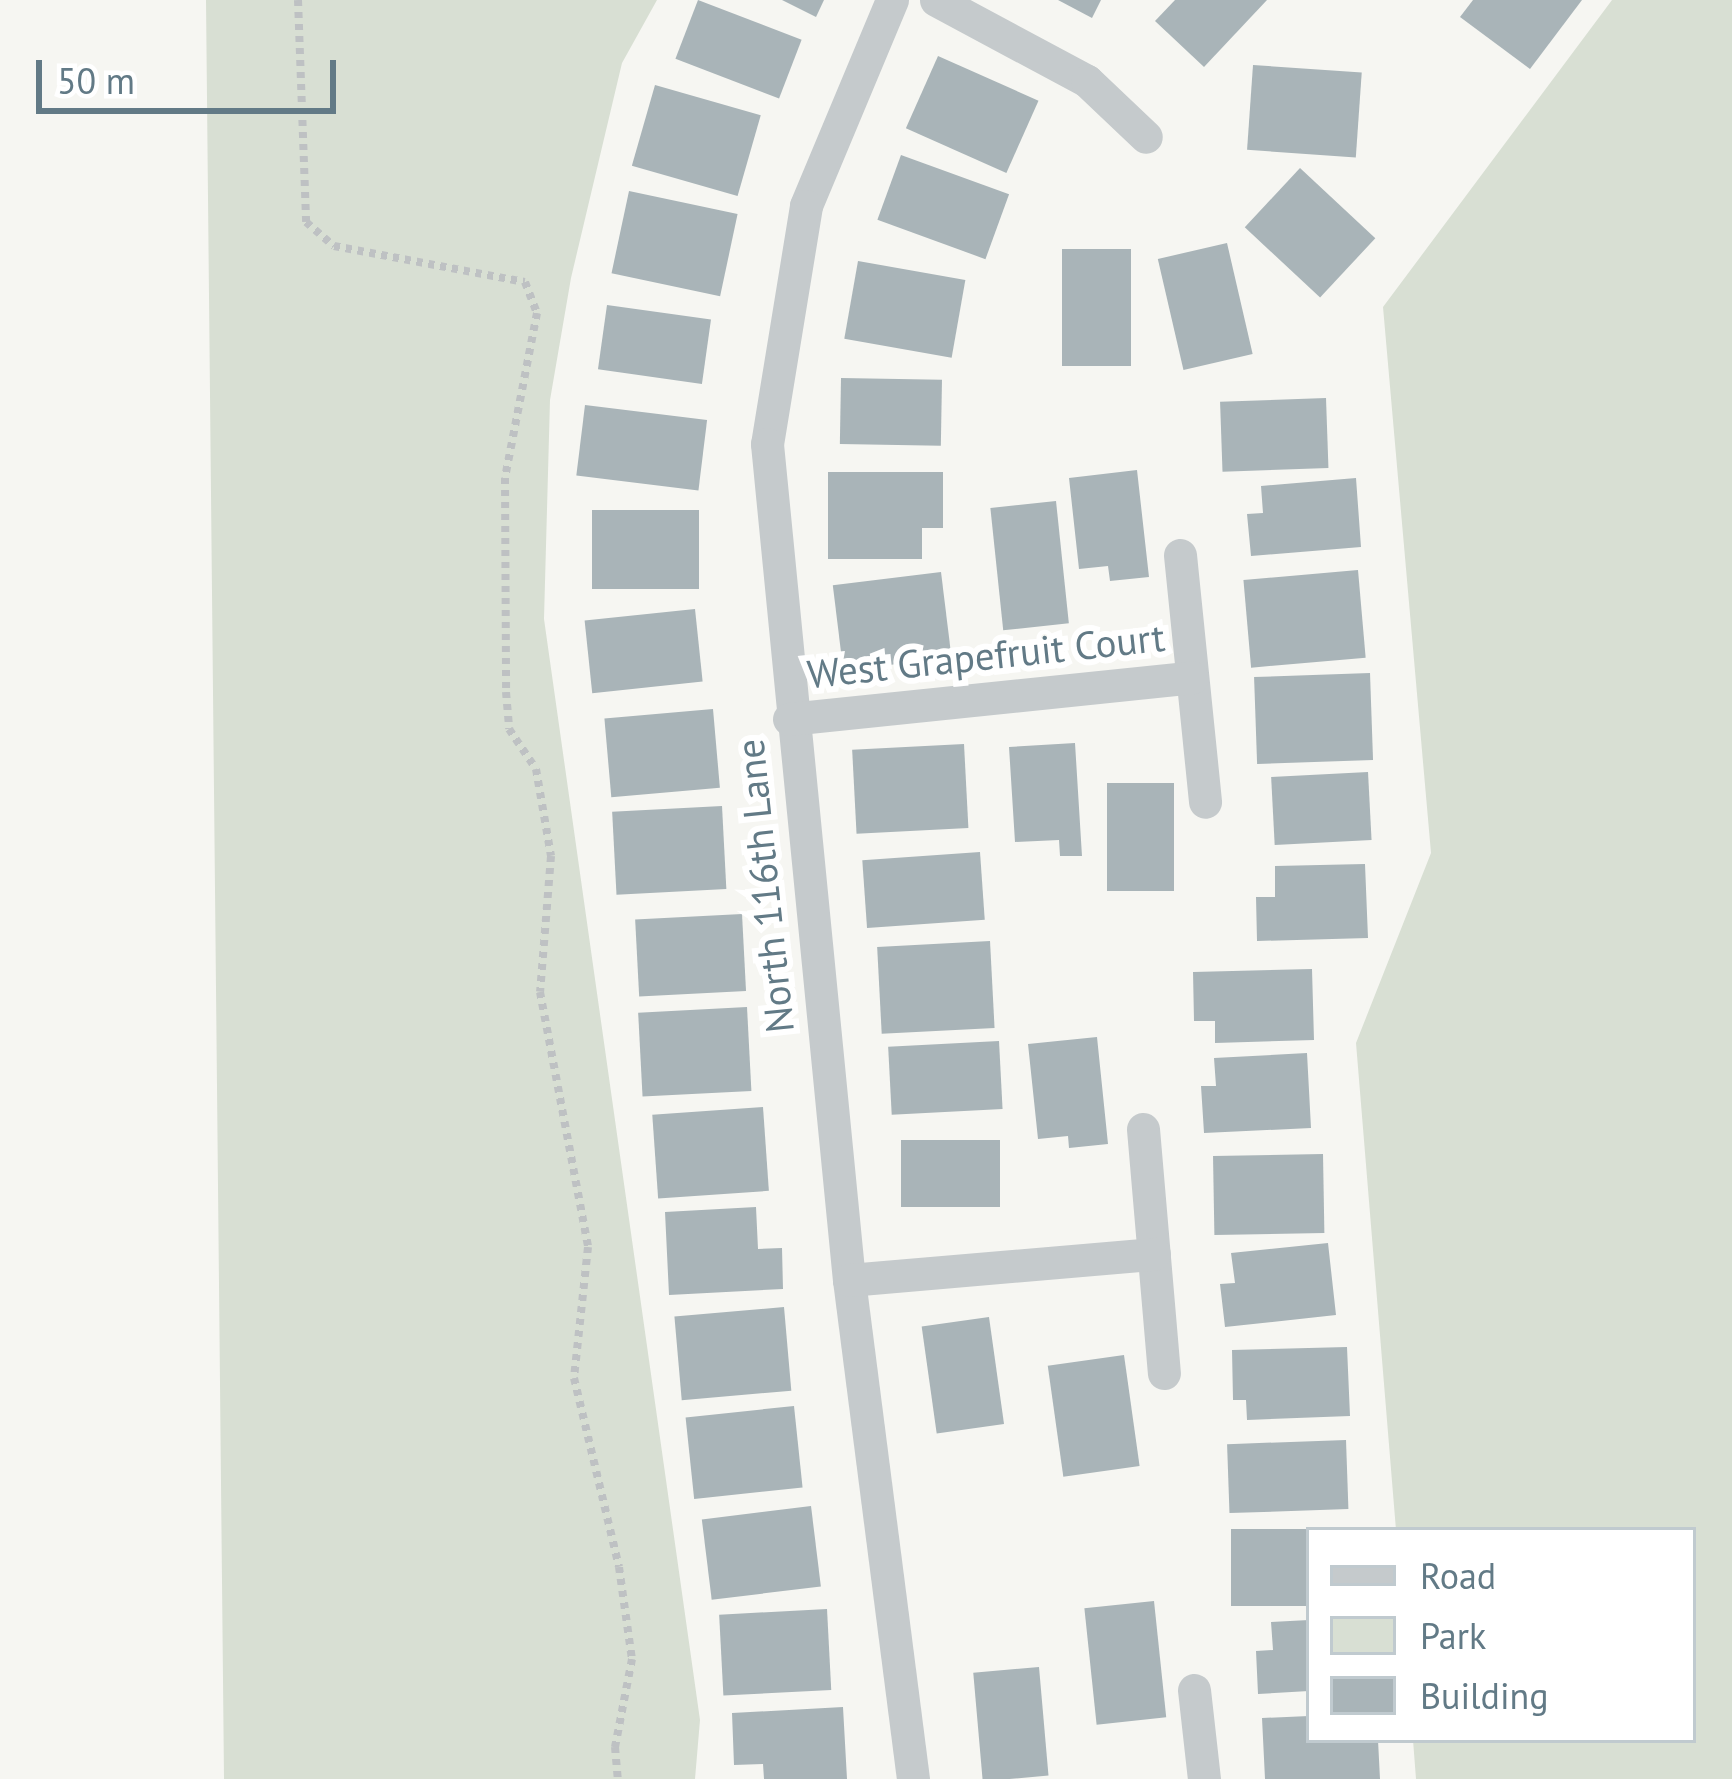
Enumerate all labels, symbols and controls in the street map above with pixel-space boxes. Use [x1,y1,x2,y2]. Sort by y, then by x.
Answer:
scale bar [42,36,342,110]
text: 50 m [57,57,135,104]
street label: West Grapefruit Court [805,614,1167,698]
street label: North 116th Lane [726,737,804,1035]
legend [1306,1527,1696,1743]
text: Road [1420,1552,1496,1599]
text: Park [1420,1612,1486,1659]
text: Building [1420,1672,1549,1719]

